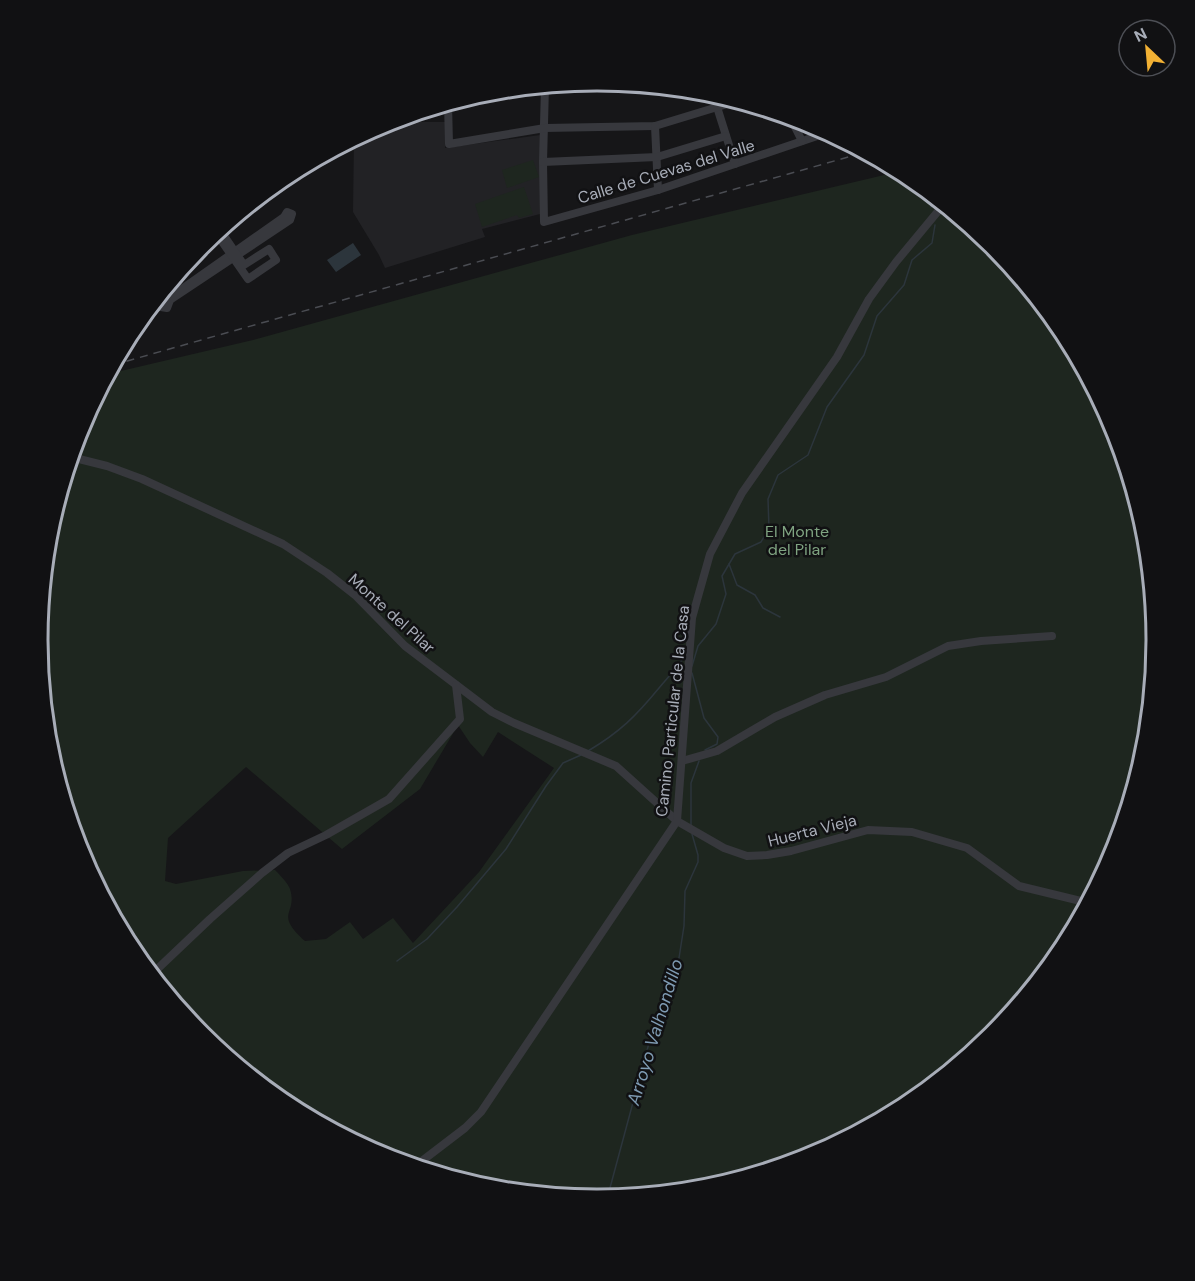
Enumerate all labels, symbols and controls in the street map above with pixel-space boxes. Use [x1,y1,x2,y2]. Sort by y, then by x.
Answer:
north arrow [1117,18,1177,78]
text: N [1131,23,1150,47]
street label: Calle de Cuevas del Valle [575,135,757,208]
park label: El Monte del Pilar [765,521,829,560]
street label: Monte del Pilar [344,569,440,658]
street label: Camino Particular de la Casa [651,604,694,818]
street label: Huerta Vieja [766,809,859,852]
water label: Arroyo Valhondillo [621,956,689,1109]

